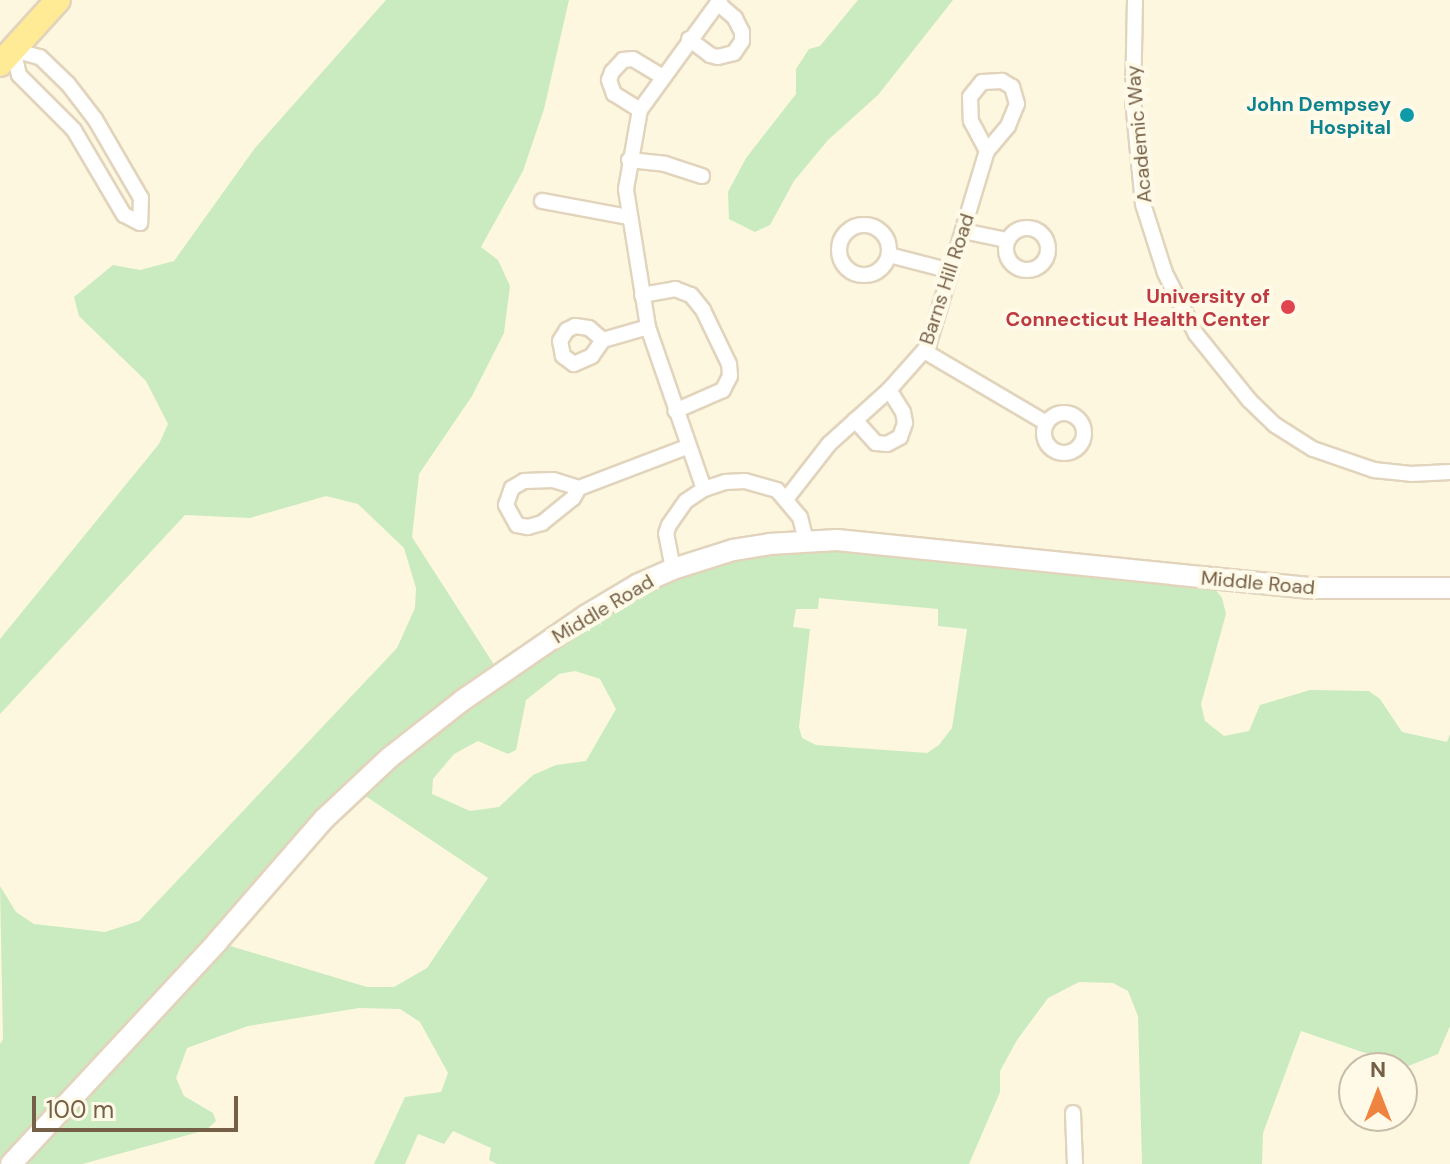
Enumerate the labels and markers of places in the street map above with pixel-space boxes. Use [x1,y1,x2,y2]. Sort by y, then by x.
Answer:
place label: John Dempsey Hospital [1246,92,1391,139]
marker: John Dempsey Hospital [1398,106,1416,124]
place label: University of Connecticut Health Center [1005,284,1270,331]
marker: University of Connecticut Health Center [1277,296,1299,318]

